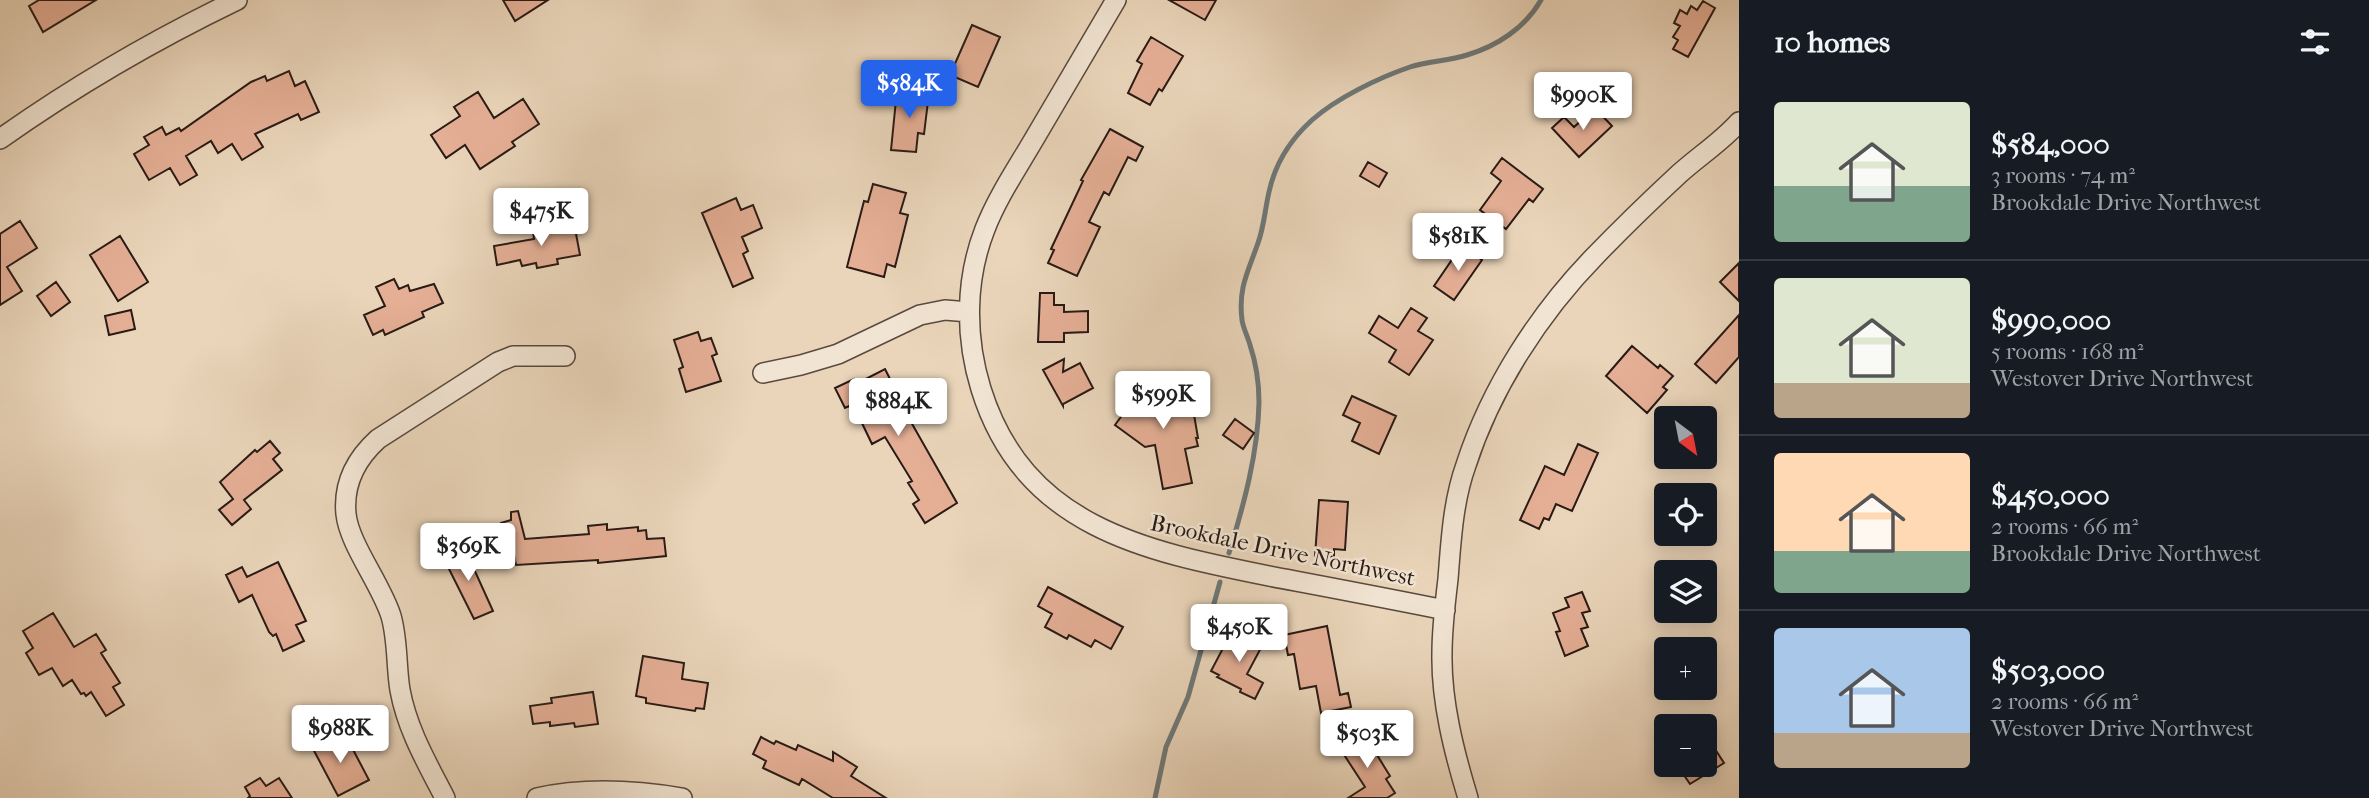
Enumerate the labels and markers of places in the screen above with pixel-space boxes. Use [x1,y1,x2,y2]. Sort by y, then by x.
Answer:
pin: $584K [860,60,958,120]
pin: $990K [1534,72,1632,132]
pin: $475K [492,188,590,248]
pin: $581K [1409,214,1507,273]
pin: $599K [1114,372,1212,431]
pin: $884K [849,378,947,438]
pin: $369K [419,524,517,583]
pin: $450K [1190,604,1288,664]
pin: $988K [291,706,389,765]
pin: $503K [1318,710,1416,770]

